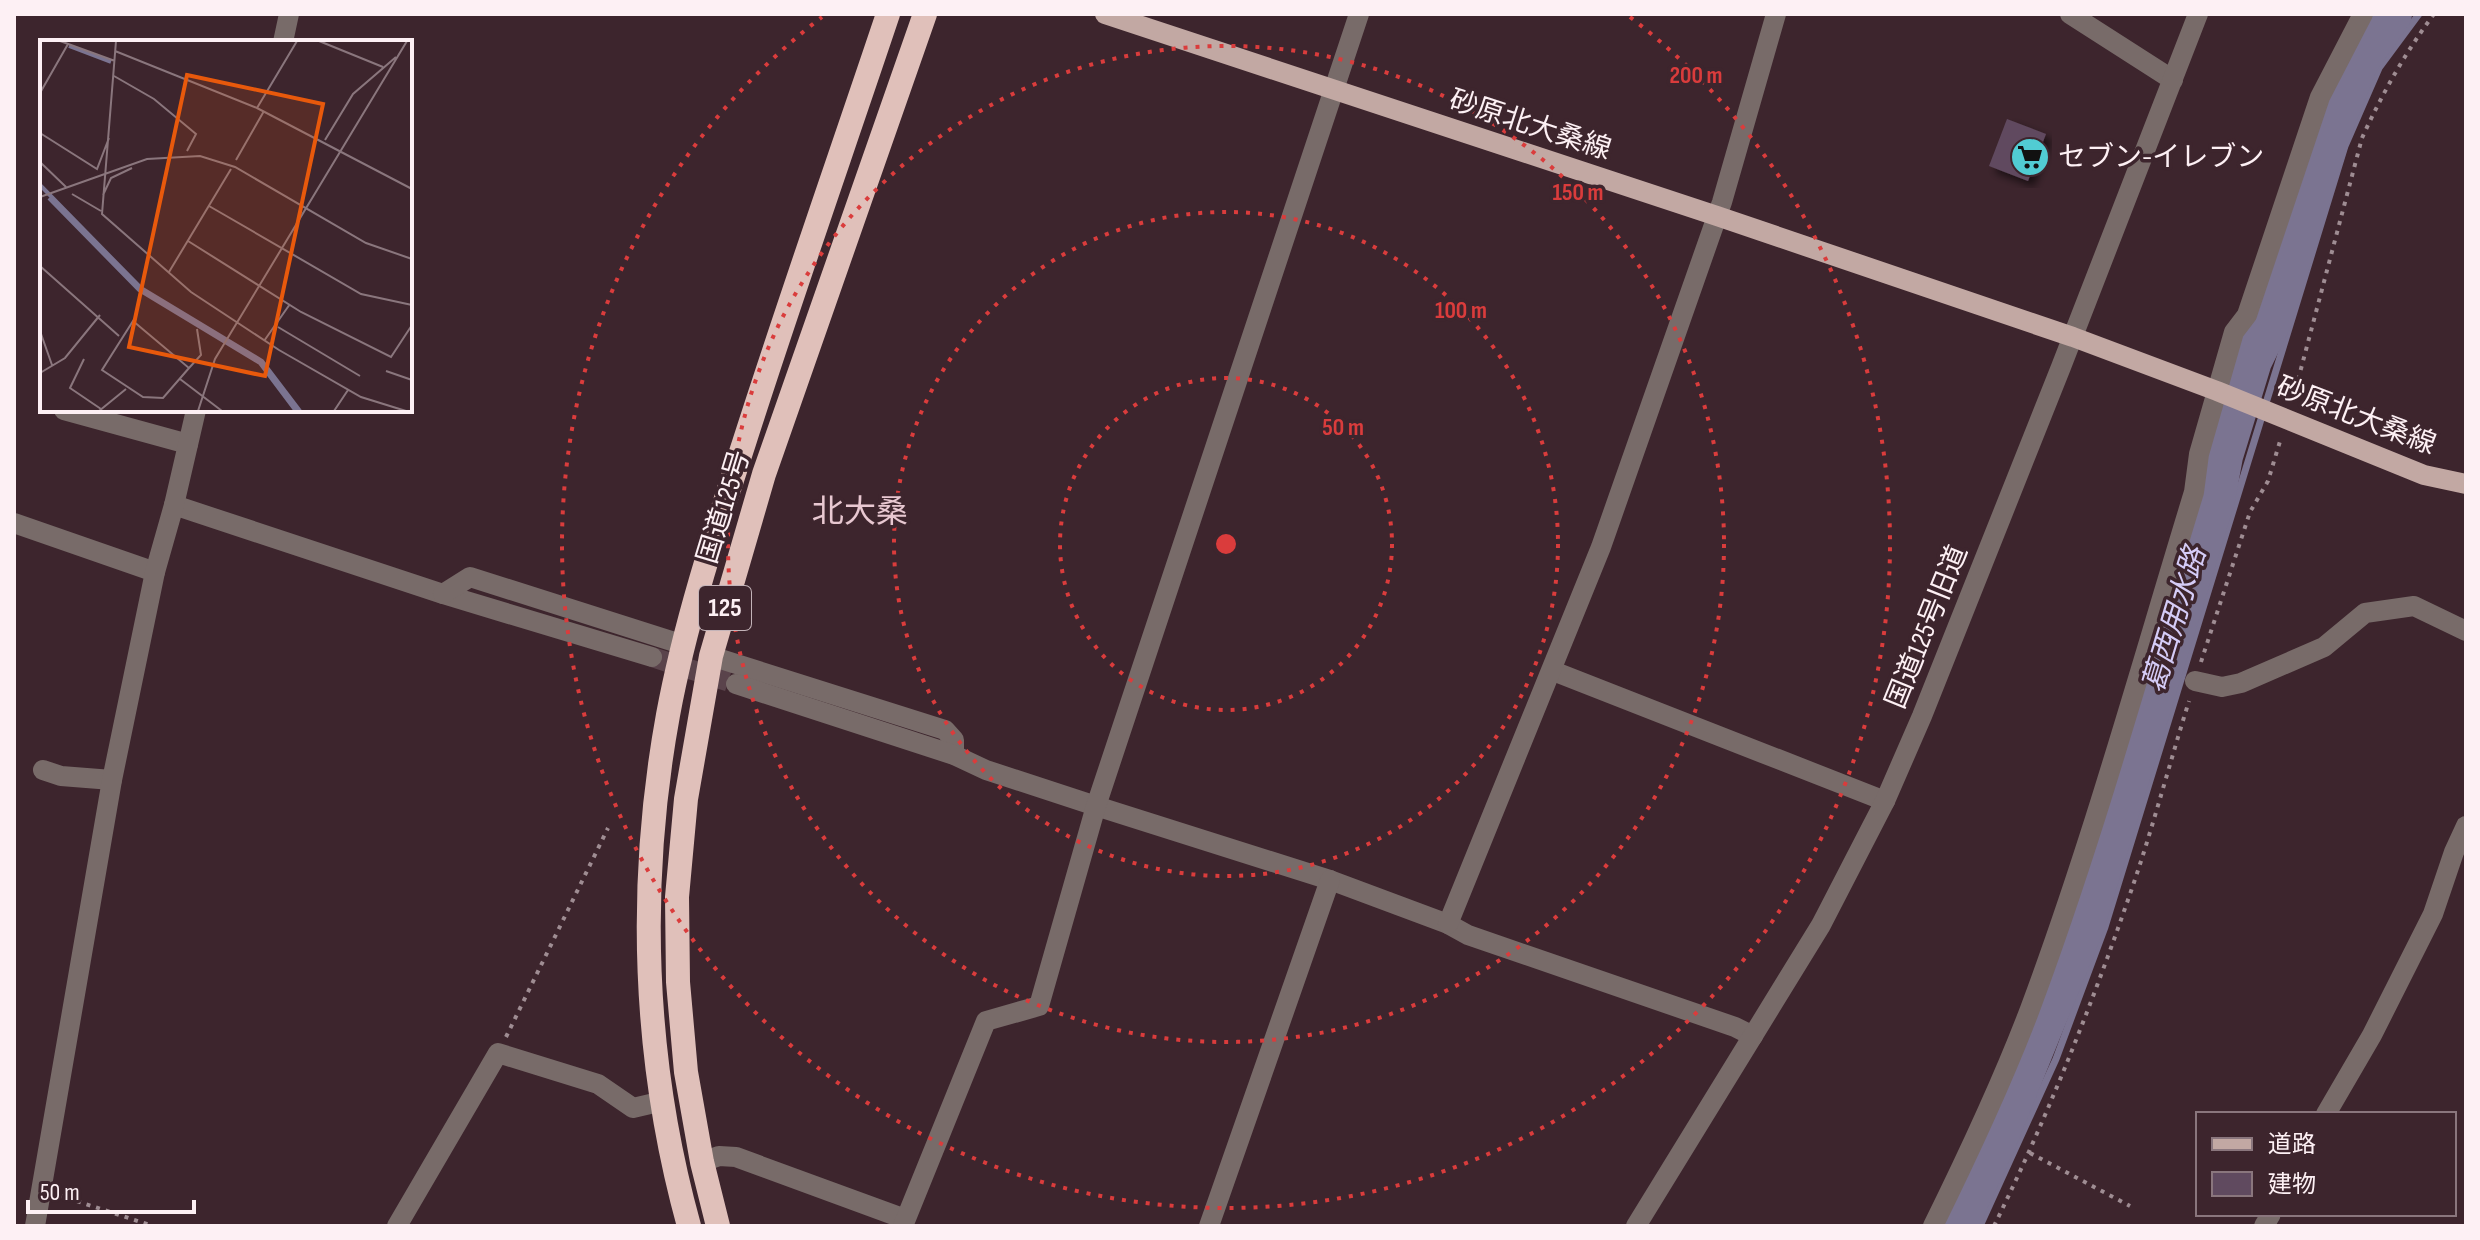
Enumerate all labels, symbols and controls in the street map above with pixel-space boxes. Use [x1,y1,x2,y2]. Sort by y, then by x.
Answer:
inset map [40,40,412,412]
text: 200 m [1669,61,1723,90]
street label: 砂原北大桑線 [1445,83,1615,167]
supermarket icon: セブン-イレブン [2009,136,2051,178]
place label: セブン-イレブン [2058,141,2264,174]
text: 150 m [1552,178,1604,207]
text: 100 m [1435,296,1487,325]
street label: 砂原北大桑線 [2272,370,2440,462]
text: 50 m [1322,413,1364,442]
street label: 国道125号 [691,446,757,568]
district label: 北大桑 [812,493,908,532]
centre of rings [1212,530,1240,558]
water label: 葛西用水路 [2136,540,2215,697]
street label: 国道125号旧道 [1879,541,1975,713]
road number: 125 [699,586,751,630]
legend [2196,1112,2456,1216]
text: 道路 [2268,1130,2316,1159]
scale bar [28,1164,194,1214]
text: 建物 [2268,1170,2316,1199]
text: 50 m [40,1178,80,1207]

